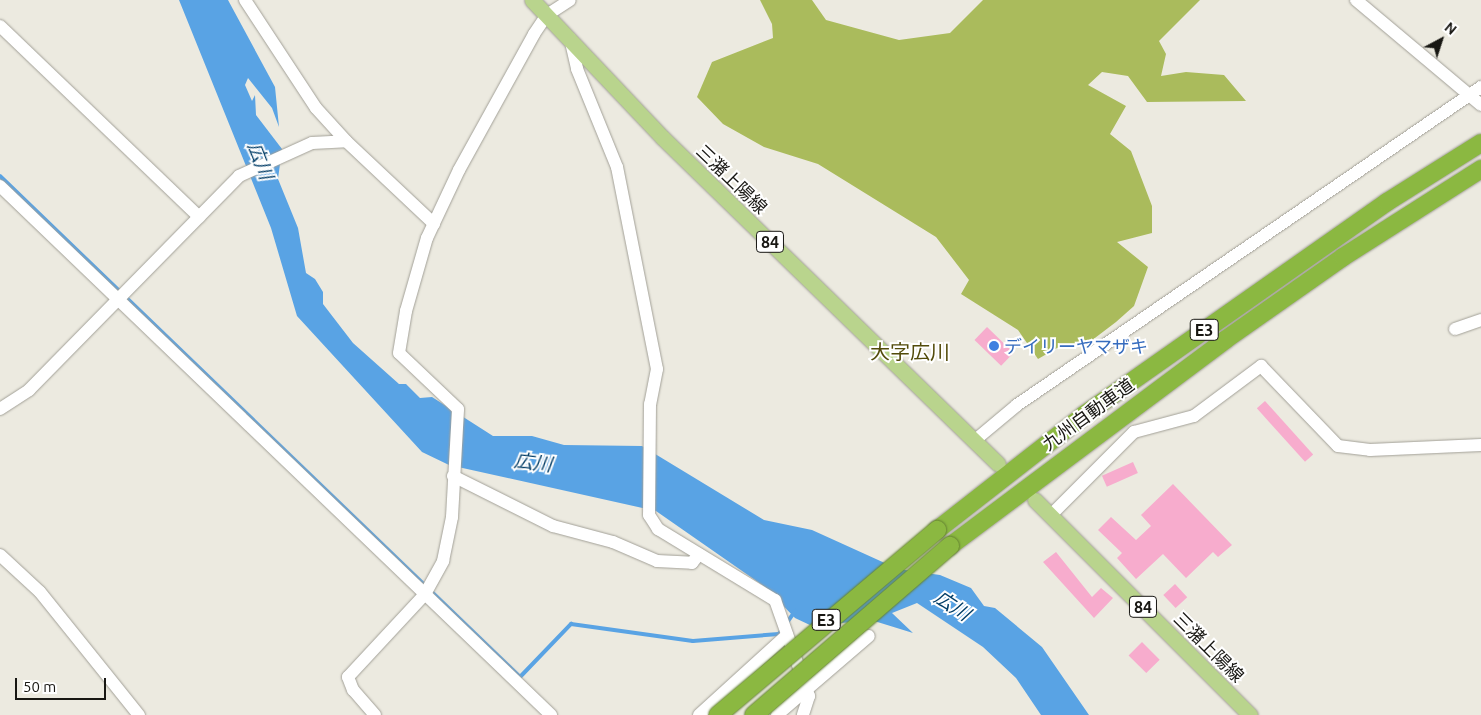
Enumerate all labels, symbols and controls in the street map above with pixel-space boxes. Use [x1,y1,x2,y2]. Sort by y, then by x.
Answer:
north arrow [1416,15,1466,65]
text: N [1441,19,1460,38]
water label: 広川 [243,139,277,183]
street label: 三潴上陽線 [692,140,772,218]
road number: 84 [755,228,785,256]
road number: E3 [1189,316,1219,344]
place label: デイリーヤマザキ [1004,335,1148,357]
district label: 大字広川 [870,339,950,363]
marker: デイリーヤマザキ [988,340,1000,352]
street label: 九州自動車道 [1038,374,1138,454]
water label: 広川 [513,449,553,477]
water label: 広川 [930,586,974,626]
road number: 84 [1128,594,1158,620]
road number: E3 [811,606,841,634]
street label: 三潴上陽線 [1170,608,1248,686]
scale bar [18,668,109,700]
text: 50 m [23,678,56,695]

